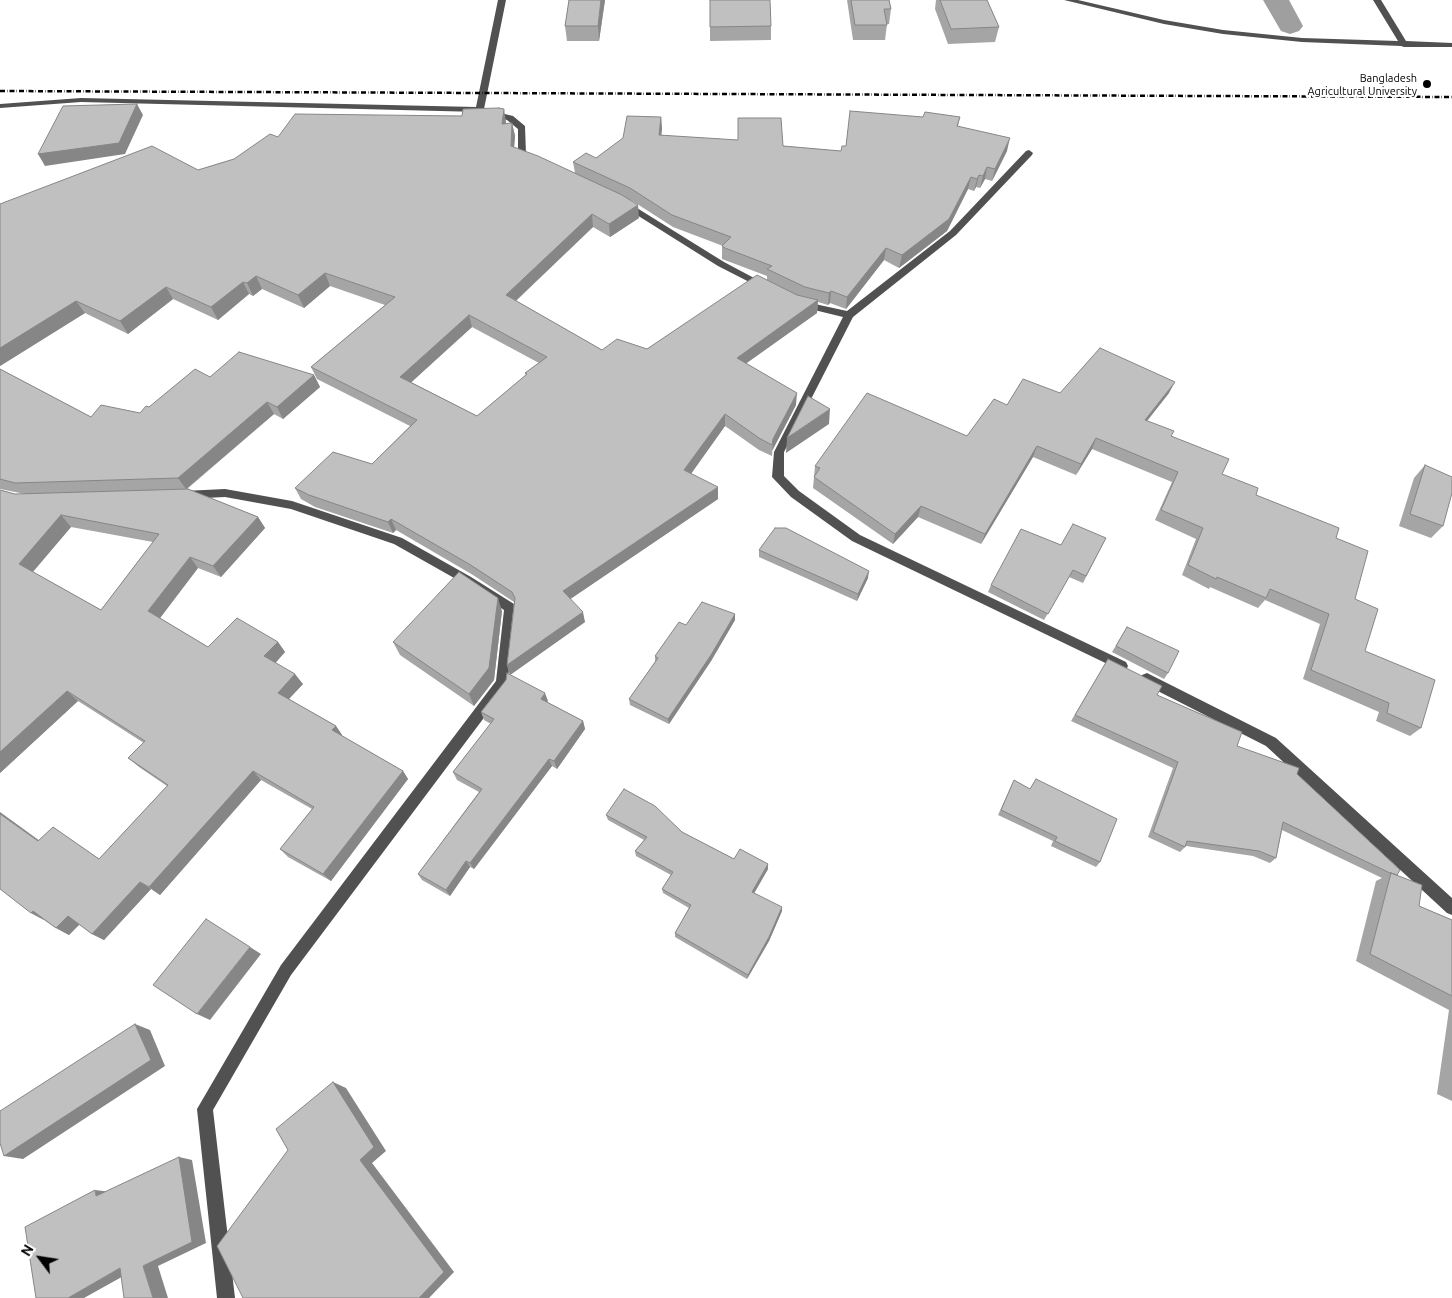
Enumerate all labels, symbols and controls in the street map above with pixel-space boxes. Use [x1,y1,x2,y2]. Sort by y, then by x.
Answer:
place label: Bangladesh Agricultural University [1307,71,1417,97]
marker: Bangladesh Agricultural University [1421,78,1433,90]
north arrow [15,1233,65,1283]
text: N [18,1242,37,1259]

